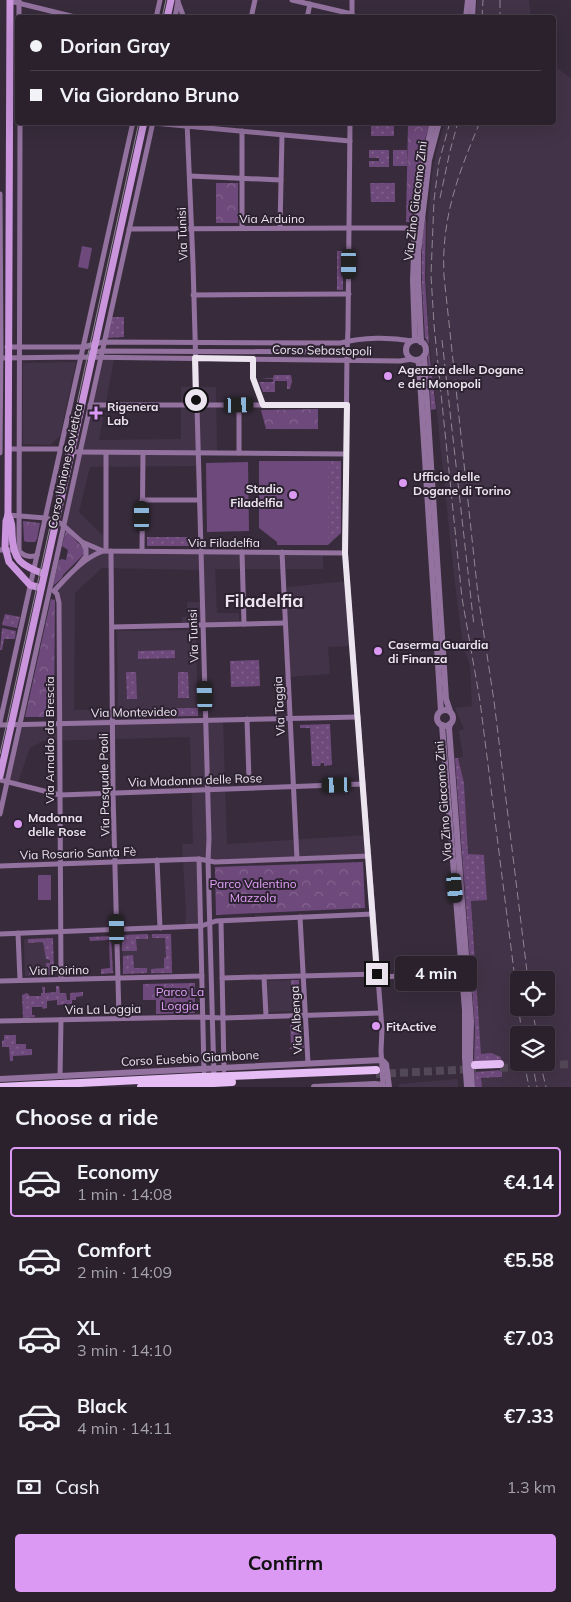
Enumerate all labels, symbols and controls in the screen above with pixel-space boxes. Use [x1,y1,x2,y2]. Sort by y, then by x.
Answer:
text: Dorian Gray [60,34,170,58]
text: Via Giordano Bruno [60,83,239,107]
street label: Via Zino Giacomo Zini [400,140,430,262]
street label: Via Tunisi [174,207,190,261]
street label: Via Arduino [239,211,305,226]
car [341,249,356,279]
street label: Corso Sebastopoli [272,342,372,358]
place label: Agenzia delle Dogane e dei Monopoli [398,362,524,391]
marker: Agenzia delle Dogane e dei Monopoli [382,370,394,382]
route start [185,389,207,411]
car [223,397,254,413]
place label: Rigenera Lab [107,399,159,428]
street label: Corso Unione Sovietica [44,402,86,530]
marker: Rigenera Lab [89,406,103,420]
place label: Ufficio delle Dogane di Torino [413,469,511,498]
marker: Ufficio delle Dogane di Torino [397,477,409,489]
place label: Stadio Filadelfia [230,481,283,510]
marker: Stadio Filadelfia [287,489,299,501]
car [134,501,149,531]
street label: Via Filadelfia [188,535,260,550]
district label: Filadelfia [224,589,304,612]
street label: Via Tunisi [185,609,201,663]
place label: Caserma Guardia di Finanza [388,637,488,666]
marker: Caserma Guardia di Finanza [372,645,384,657]
street label: Via Arnaldo da Brescia [42,676,57,804]
street label: Via Taggia [270,676,288,736]
car [196,681,213,711]
street label: Via Montevideo [91,704,177,720]
street label: Via Pasquale Paoli [96,733,112,837]
street label: Via Zino Giacomo Zini [431,740,455,862]
street label: Via Madonna delle Rose [128,770,262,790]
car [321,777,352,793]
place label: Madonna delle Rose [28,810,87,839]
marker: Madonna delle Rose [12,818,24,830]
street label: Via Rosario Santa Fè [20,843,136,863]
car [446,872,463,904]
park label: Parco Valentino Mazzola [209,876,297,905]
car [109,914,124,944]
callout: 4 min [394,956,477,992]
street label: Via Poirino [29,962,89,978]
route end [366,963,388,985]
text: 4 min [415,963,457,983]
map controls [510,971,555,1071]
button: locate [510,971,555,1016]
park label: Parco La Loggia [156,984,204,1013]
street label: Via Albenga [287,985,305,1055]
street label: Via La Loggia [65,1001,141,1017]
place label: FitActive [386,1019,437,1034]
marker: FitActive [370,1020,382,1032]
button: layers [510,1026,555,1071]
street label: Corso Eusebio Giambone [121,1047,259,1069]
text: Choose a ride [15,1103,158,1131]
icon: car [17,1160,62,1205]
text: Economy [77,1160,159,1184]
text: €4.14 [504,1170,554,1194]
text: 1 min · 14:08 [77,1184,172,1204]
icon: car [17,1238,62,1283]
text: Comfort [77,1238,151,1262]
text: €5.58 [504,1248,554,1272]
text: 2 min · 14:09 [77,1262,172,1282]
icon: car [17,1316,62,1361]
text: XL [77,1316,100,1340]
text: €7.03 [504,1326,554,1350]
text: 3 min · 14:10 [77,1340,172,1360]
icon: car [17,1394,62,1439]
text: Black [77,1394,127,1418]
text: €7.33 [504,1404,554,1428]
text: 4 min · 14:11 [77,1418,172,1438]
icon: cash [15,1473,43,1501]
text: Cash [55,1475,100,1499]
text: 1.3 km [507,1477,556,1497]
button: Confirm [15,1534,556,1592]

